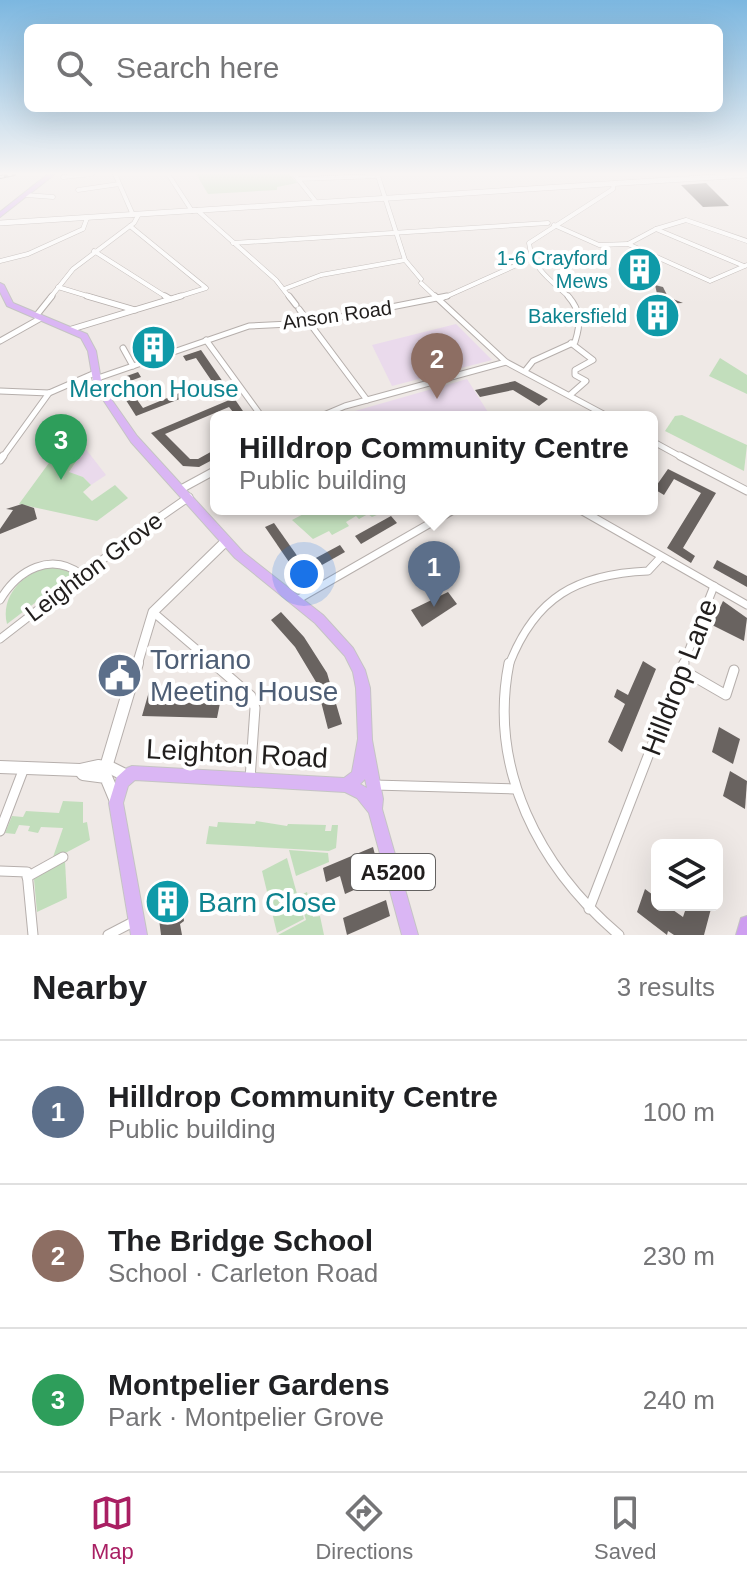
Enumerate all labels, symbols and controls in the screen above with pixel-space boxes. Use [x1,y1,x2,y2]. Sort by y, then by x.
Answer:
search box [24,24,723,112]
icon: search [52,46,96,90]
text: Search here [116,51,279,84]
building icon: 1-6 Crayford Mews [615,245,663,293]
place label: 1-6 Crayford Mews [497,247,608,292]
building icon: Bakersfield [634,292,682,340]
street label: Anson Road [281,296,393,334]
place label: Bakersfield [528,305,627,327]
building icon: Merchon House [130,323,178,371]
pin: 2 [411,333,463,399]
place label: Merchon House [69,375,239,402]
popup [210,411,658,515]
pin: 3 [35,414,87,480]
text: Hilldrop Community Centre [239,431,629,464]
text: Public building [239,465,407,495]
street label: Leighton Grove [20,506,167,627]
pin: 1 [408,541,460,607]
your location [284,554,324,594]
street label: Hilldrop Lane [635,595,724,760]
place label: Torriano Meeting House [150,644,338,707]
public building icon: Torriano Meeting House [95,651,143,699]
street label: Leighton Road [145,733,329,774]
map controls [651,839,723,911]
button: layers [651,839,723,911]
road number: A5200 [351,854,435,890]
building icon: Barn Close [143,878,191,926]
place label: Barn Close [198,887,337,918]
text: Nearby [32,968,147,1006]
text: 3 results [617,972,715,1002]
text: Hilldrop Community Centre [108,1080,498,1113]
text: 1 [51,1097,65,1127]
text: 100 m [643,1097,715,1127]
text: Public building [108,1114,276,1144]
text: The Bridge School [108,1224,373,1257]
text: 2 [51,1241,65,1271]
text: 230 m [643,1241,715,1271]
text: School · Carleton Road [108,1258,378,1288]
text: Montpelier Gardens [108,1368,390,1401]
text: 3 [51,1385,65,1415]
text: 240 m [643,1385,715,1415]
text: Park · Montpelier Grove [108,1402,384,1432]
tab: Map [90,1491,134,1565]
tab: Directions [315,1491,413,1565]
tab: Saved [594,1491,657,1565]

